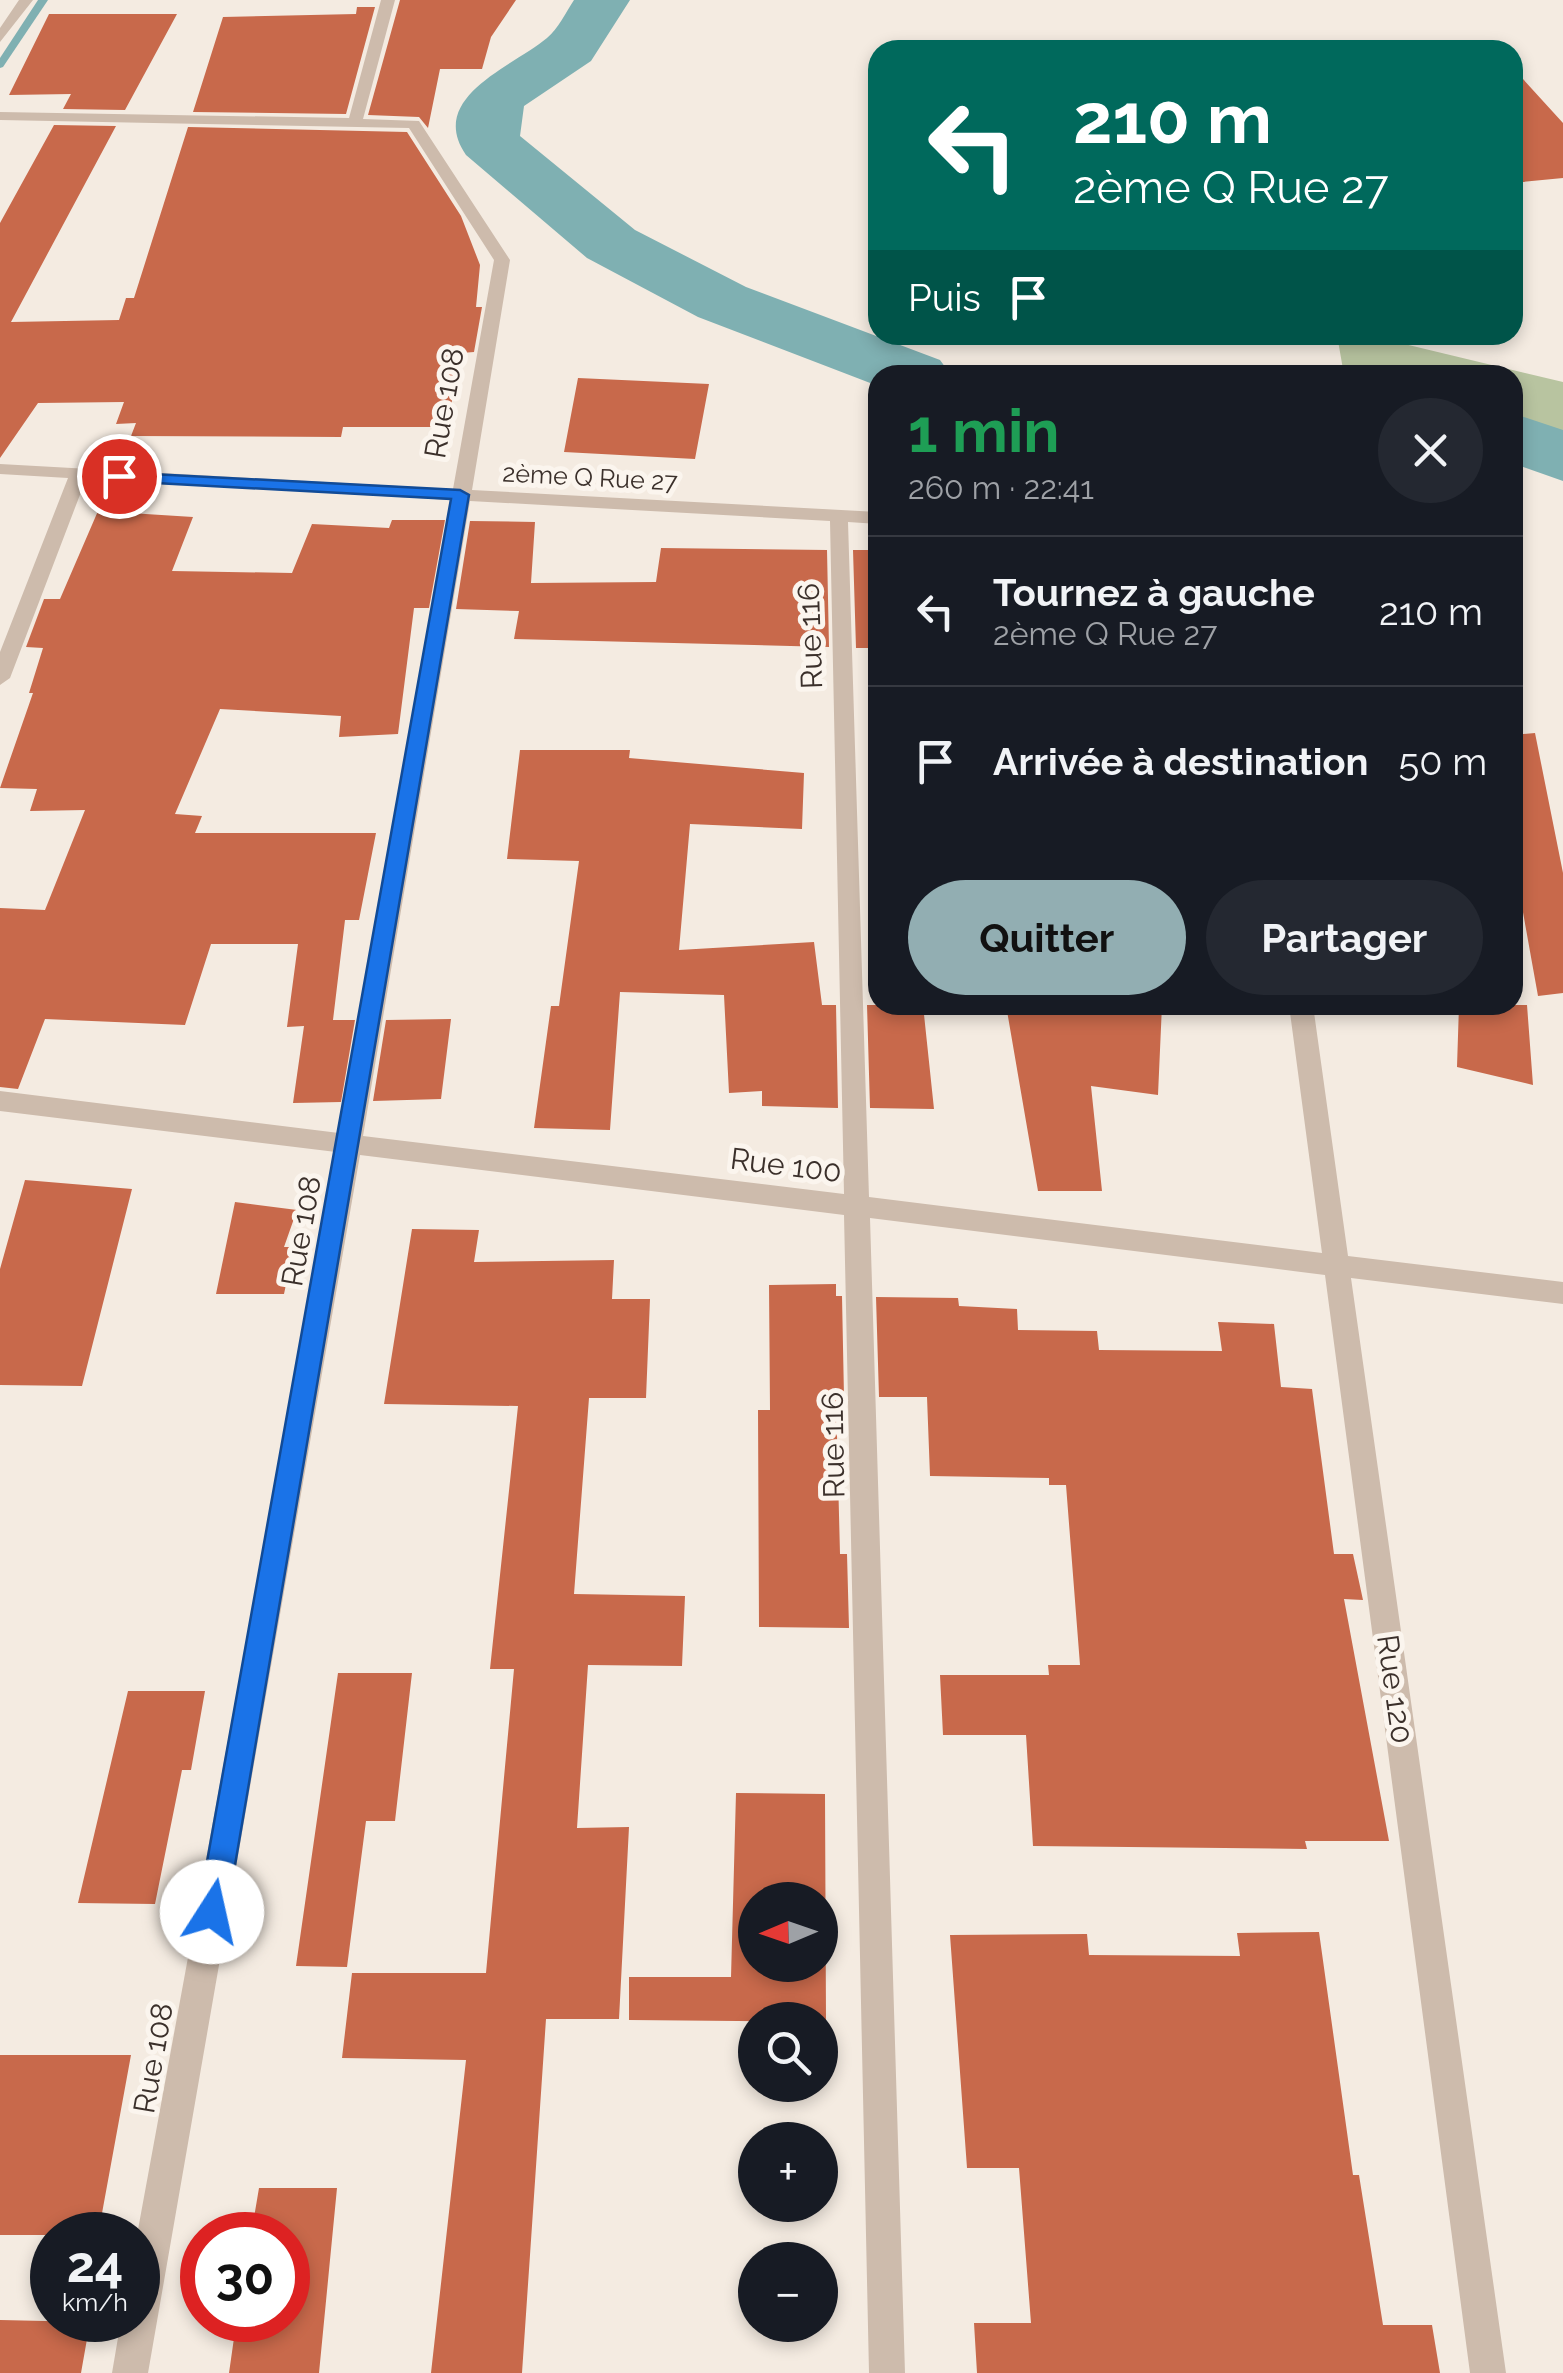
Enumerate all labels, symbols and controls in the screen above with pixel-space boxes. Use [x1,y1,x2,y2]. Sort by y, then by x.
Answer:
text: 210 m [1073,77,1272,159]
icon: left [908,80,1038,210]
text: 2ème Q Rue 27 [1073,161,1388,214]
icon: arrive [1001,270,1056,325]
text: Puis [908,275,981,320]
street label: Rue 108 [417,345,471,461]
text: 1 min [908,396,1059,466]
button: close [1378,398,1483,503]
pin [77,434,162,519]
icon: arrive [92,449,147,504]
street label: 2ème Q Rue 27 [502,457,679,497]
text: 260 m · 22:41 [908,469,1094,506]
text: Tournez à gauche [993,570,1315,615]
street label: Rue 116 [791,582,829,690]
icon: left [908,584,963,639]
text: 210 m [1379,589,1483,634]
text: 2ème Q Rue 27 [993,615,1217,652]
icon: arrive [908,734,963,789]
text: Arrivée à destination [993,739,1369,784]
text: 50 m [1399,739,1487,784]
button: Quitter [908,880,1186,995]
button: Partager [1206,880,1483,995]
street label: Rue 100 [728,1141,844,1189]
street label: Rue 108 [274,1173,328,1289]
street label: Rue 116 [815,1392,851,1498]
street label: Rue 120 [1370,1632,1420,1746]
position arrow [160,1860,264,1964]
north arrow [738,1882,838,1982]
map controls [738,1882,838,2342]
street label: Rue 108 [126,2000,180,2116]
button: search [738,2002,838,2102]
button: + [738,2122,838,2222]
speed limit sign: 30 [180,2212,310,2342]
text: 24 [67,2235,123,2294]
button: − [738,2242,838,2342]
text: km/h [62,2287,128,2317]

